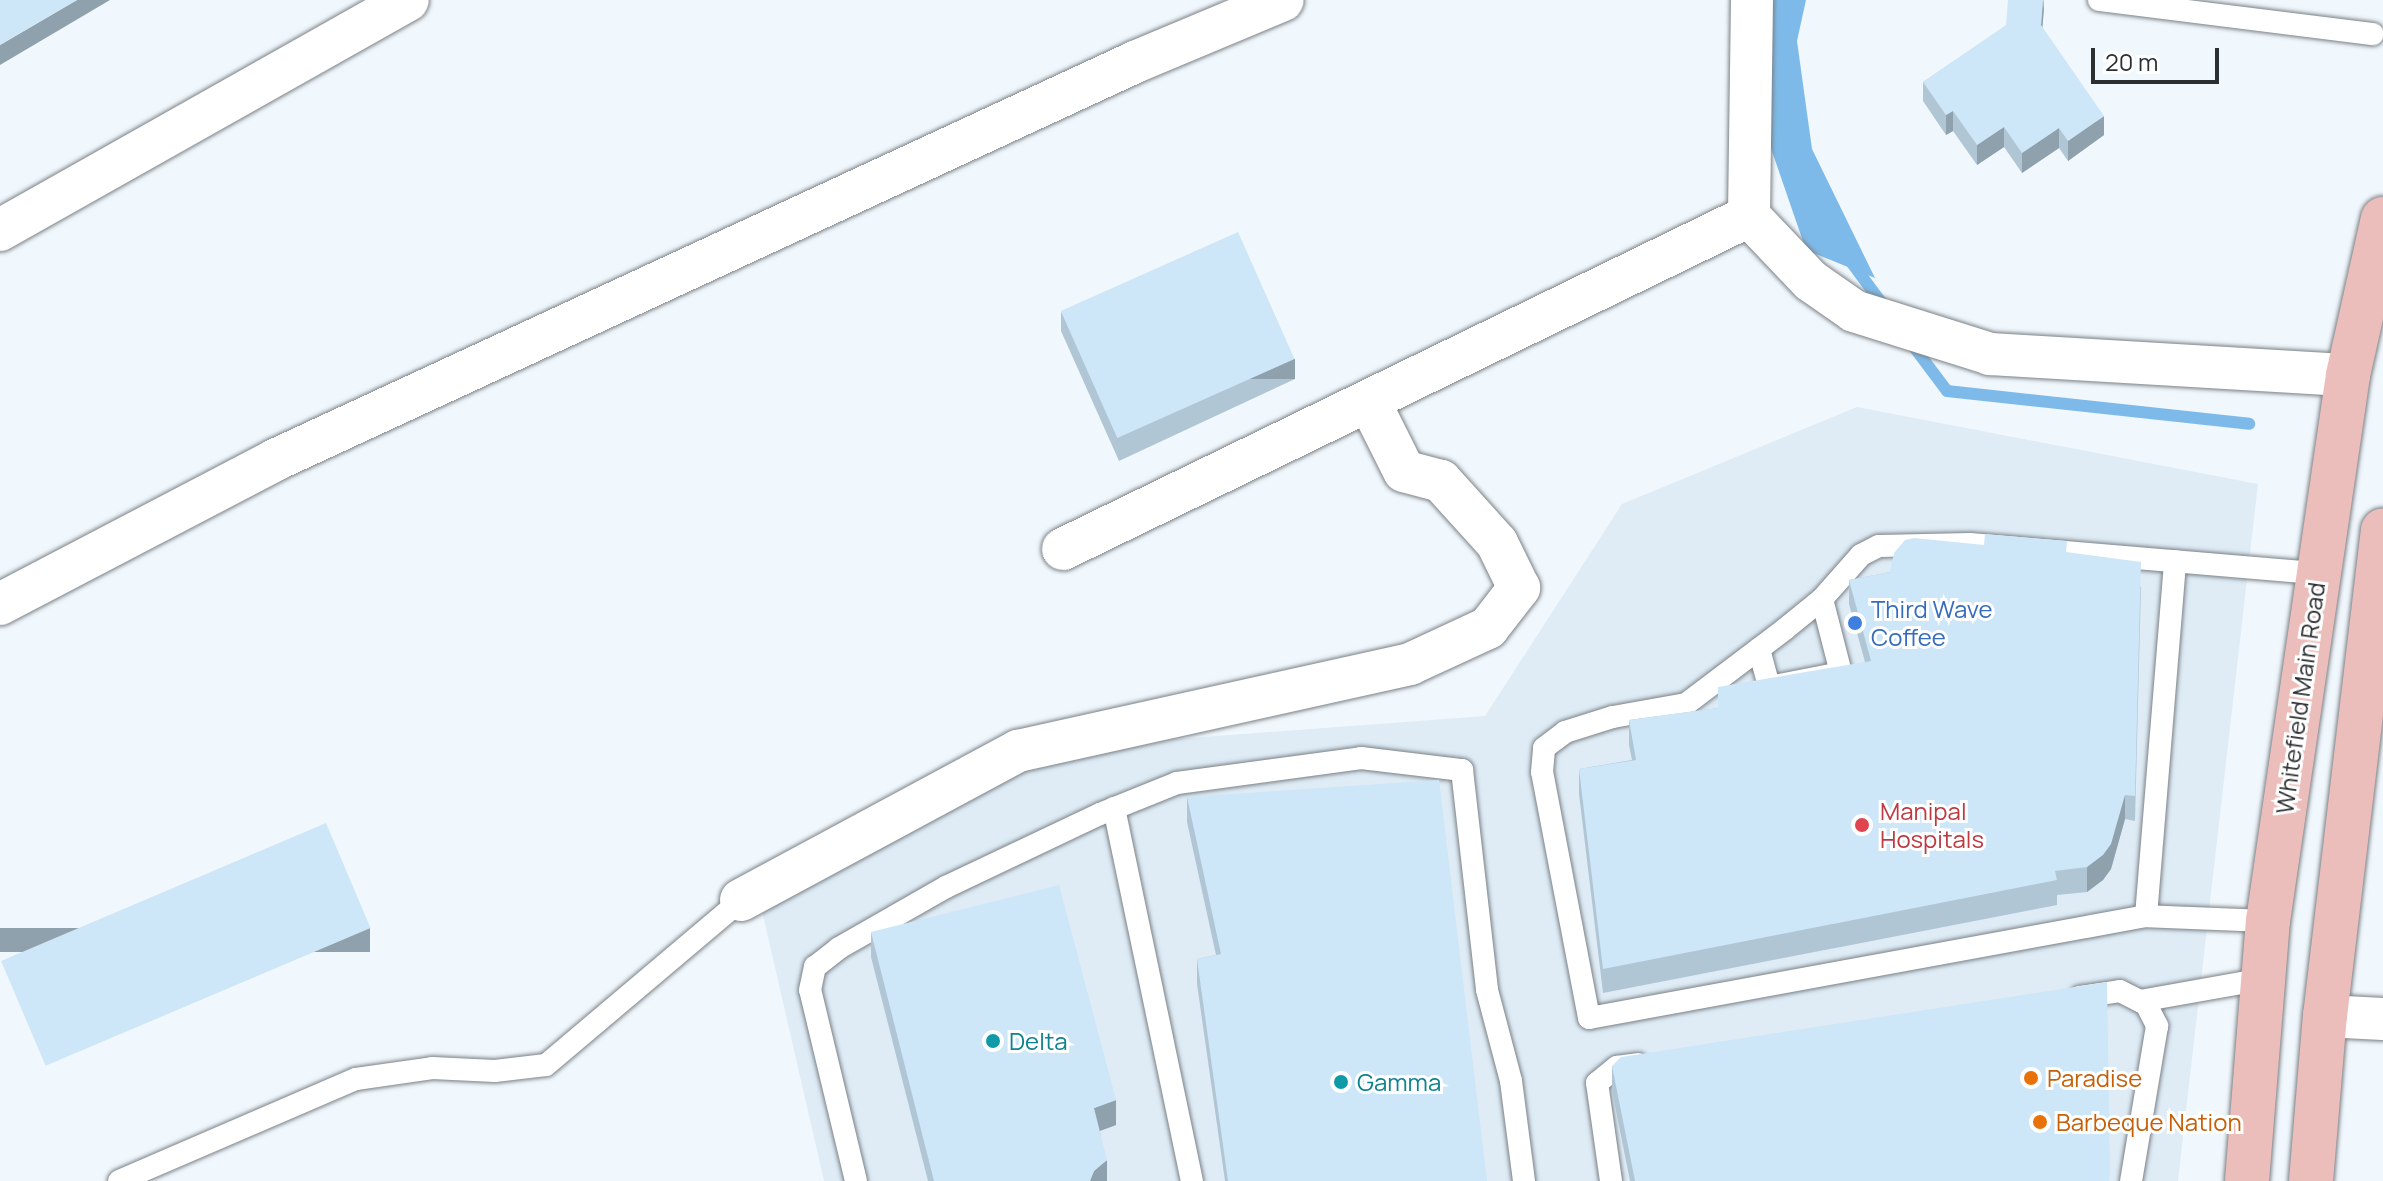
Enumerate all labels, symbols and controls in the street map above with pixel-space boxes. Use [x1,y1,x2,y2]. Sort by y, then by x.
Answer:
scale bar [2095,32,2223,82]
text: 20 m [2105,45,2158,78]
street label: Whitefield Main Road [2269,580,2331,816]
place label: Third Wave Coffee [1871,595,1993,651]
marker: Third Wave Coffee [1846,614,1864,632]
place label: Manipal Hospitals [1880,797,1984,853]
marker: Manipal Hospitals [1851,814,1873,836]
place label: Delta [1009,1027,1068,1055]
marker: Delta [984,1032,1002,1050]
place label: Paradise [2047,1064,2142,1092]
place label: Gamma [1357,1068,1441,1096]
marker: Paradise [2022,1069,2040,1087]
marker: Gamma [1332,1073,1350,1091]
place label: Barbeque Nation [2056,1108,2242,1136]
marker: Barbeque Nation [2031,1113,2049,1131]

